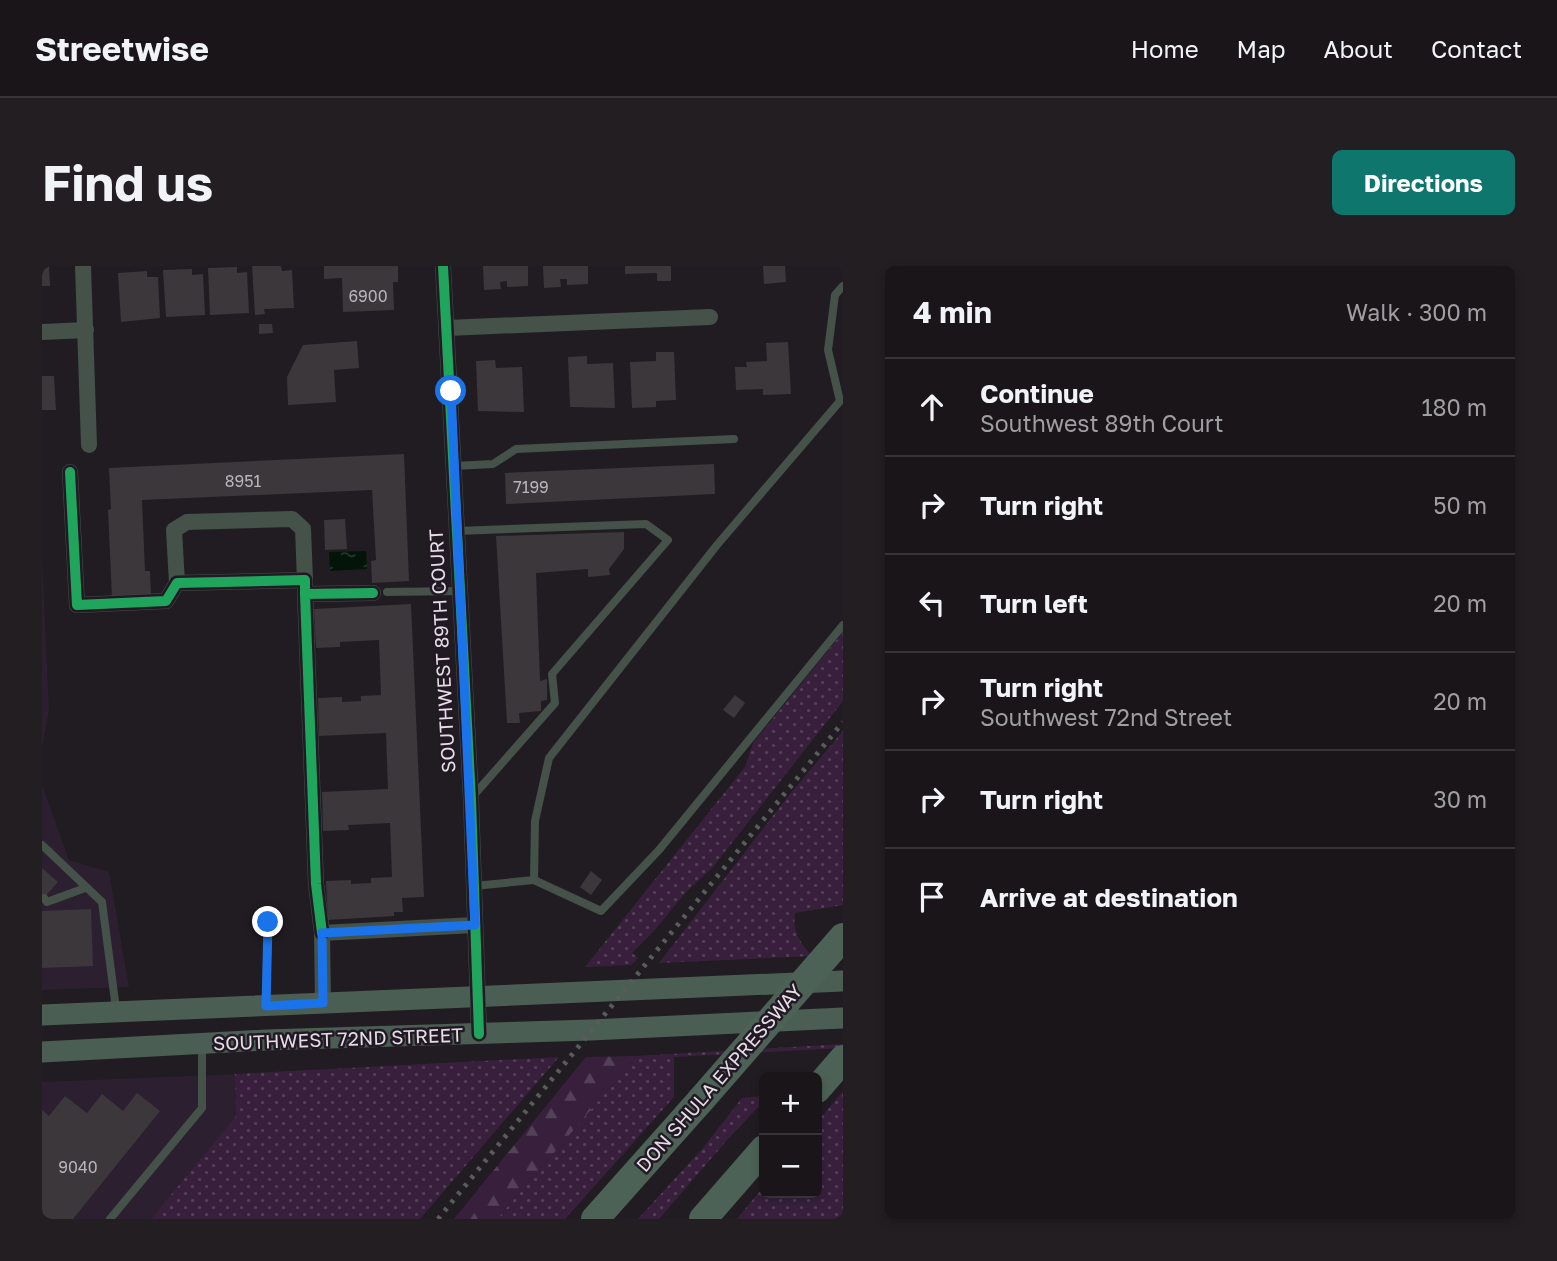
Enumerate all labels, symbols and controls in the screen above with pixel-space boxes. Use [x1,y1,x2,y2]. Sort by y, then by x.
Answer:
text: Streetwise [35,29,209,68]
text: Home [1131,34,1199,63]
text: Map [1237,34,1286,63]
text: About [1324,34,1393,63]
text: Contact [1431,34,1522,63]
button: Directions [1332,150,1515,215]
text: Find us [42,153,213,212]
house number: 6900 [348,286,388,306]
text: 4 min [913,294,992,330]
text: Walk · 300 m [1346,298,1487,326]
route start [435,375,466,406]
text: Continue [980,378,1094,409]
icon: ahead [913,388,951,426]
text: 180 m [1421,393,1487,421]
text: Southwest 89th Court [980,409,1223,437]
house number: 8951 [225,471,261,491]
house number: 7199 [513,477,549,497]
icon: right [913,486,951,524]
text: Turn right [980,490,1103,521]
text: 50 m [1433,491,1487,519]
street label: SOUTHWEST 89TH COURT [424,528,459,773]
icon: left [913,584,951,622]
text: Turn left [980,588,1088,619]
text: 20 m [1433,589,1487,617]
text: Turn right [980,672,1103,703]
icon: right [913,682,951,720]
text: 20 m [1433,687,1487,715]
text: Southwest 72nd Street [980,703,1232,731]
icon: right [913,780,951,818]
text: Turn right [980,784,1103,815]
text: 30 m [1433,785,1487,813]
icon: arrive [913,878,951,916]
text: Arrive at destination [980,882,1238,913]
route end [252,906,283,937]
street label: DON SHULA EXPRESSWAY [631,979,806,1176]
street label: SOUTHWEST 72ND STREET [213,1023,464,1054]
map controls [759,1072,822,1198]
button: + [759,1072,822,1135]
button: − [759,1135,822,1198]
house number: 9040 [58,1157,98,1177]

